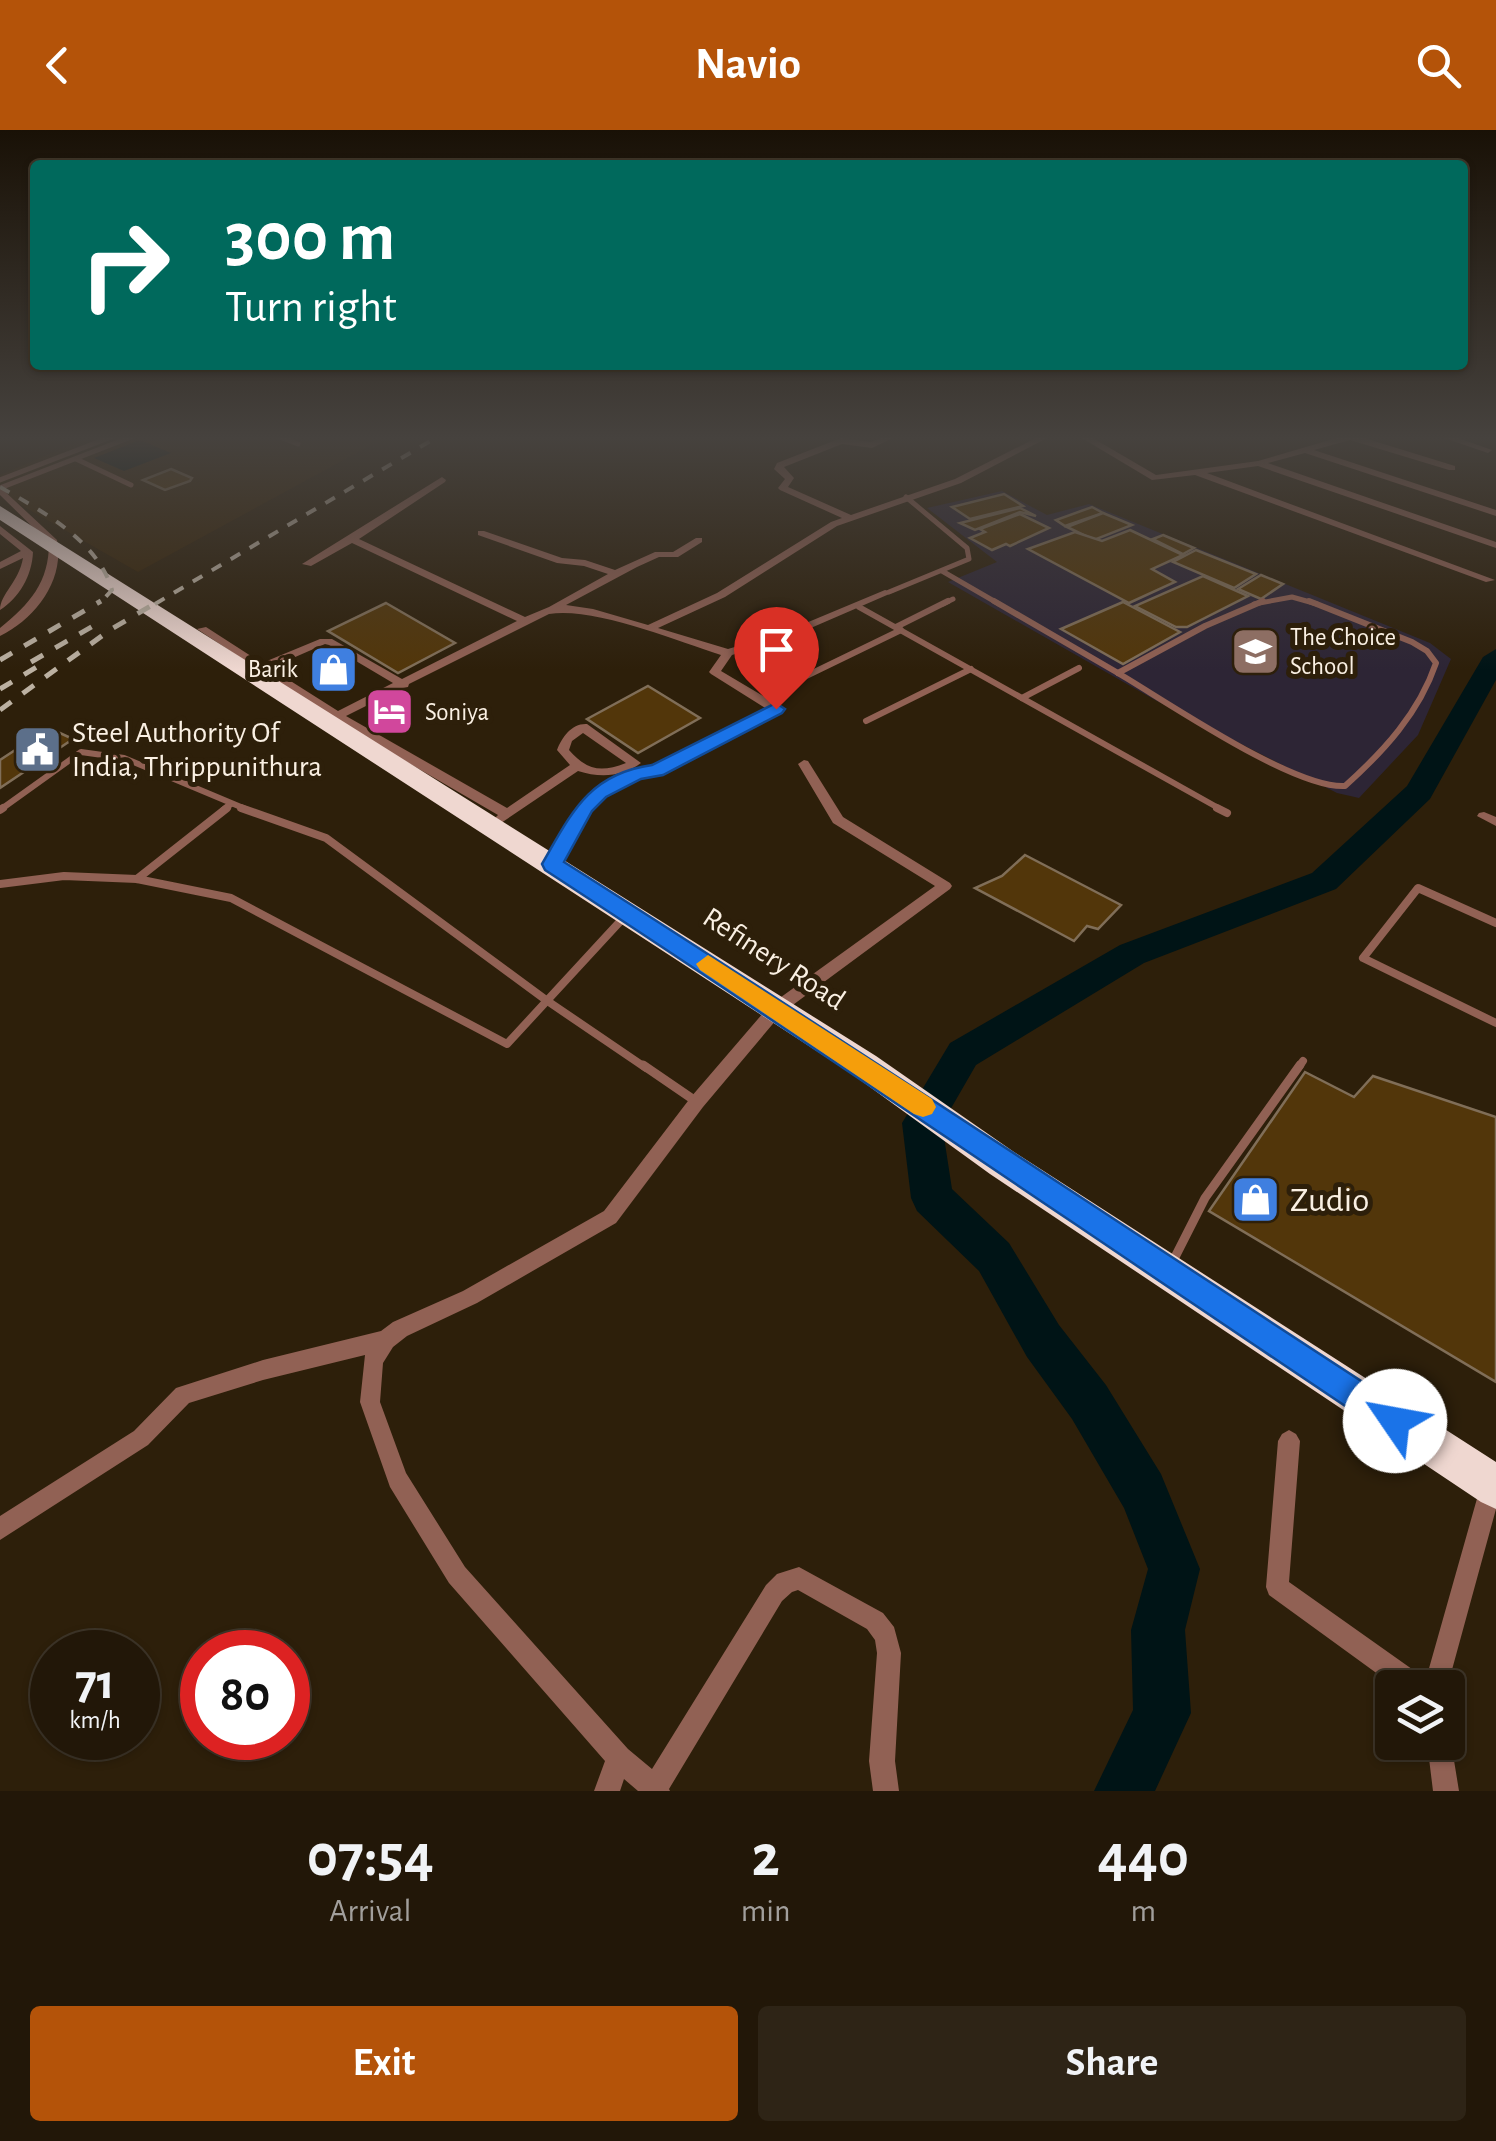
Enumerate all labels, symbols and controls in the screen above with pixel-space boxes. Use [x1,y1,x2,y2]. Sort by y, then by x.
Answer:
icon: back [30,38,85,93]
icon: search [1411,38,1466,93]
text: Navio [695,42,801,87]
icon: right [60,200,190,330]
text: 300 m [225,203,395,273]
text: Turn right [225,285,397,330]
pin [734,607,819,710]
icon: arrive [749,622,804,677]
school or university icon: The Choice School [1229,625,1281,677]
place label: The Choice School [1290,625,1396,679]
shop icon: Barik [307,643,359,695]
place label: Barik [248,657,299,682]
hotel icon: Soniya [364,686,416,738]
place label: Soniya [425,700,489,725]
place label: Steel Authority Of India, Thrippunithura [72,718,322,782]
public building icon: Steel Authority Of India, Thrippunithura [11,724,63,776]
street label: Refinery Road [698,902,850,1016]
shop icon: Zudio [1229,1174,1281,1226]
place label: Zudio [1290,1183,1370,1218]
position arrow [1343,1369,1447,1473]
speed limit sign: 80 [180,1630,310,1760]
text: 71 [75,1658,115,1708]
map controls [1375,1670,1465,1760]
button: layers [1375,1670,1465,1760]
text: km/h [69,1708,121,1733]
text: 07:54 [307,1827,434,1887]
text: 2 [752,1827,780,1887]
text: 440 [1097,1827,1189,1887]
text: Arrival [329,1895,412,1927]
text: min [741,1895,791,1927]
text: m [1130,1895,1156,1927]
button: Exit [30,2006,738,2121]
button: Share [758,2006,1466,2121]

